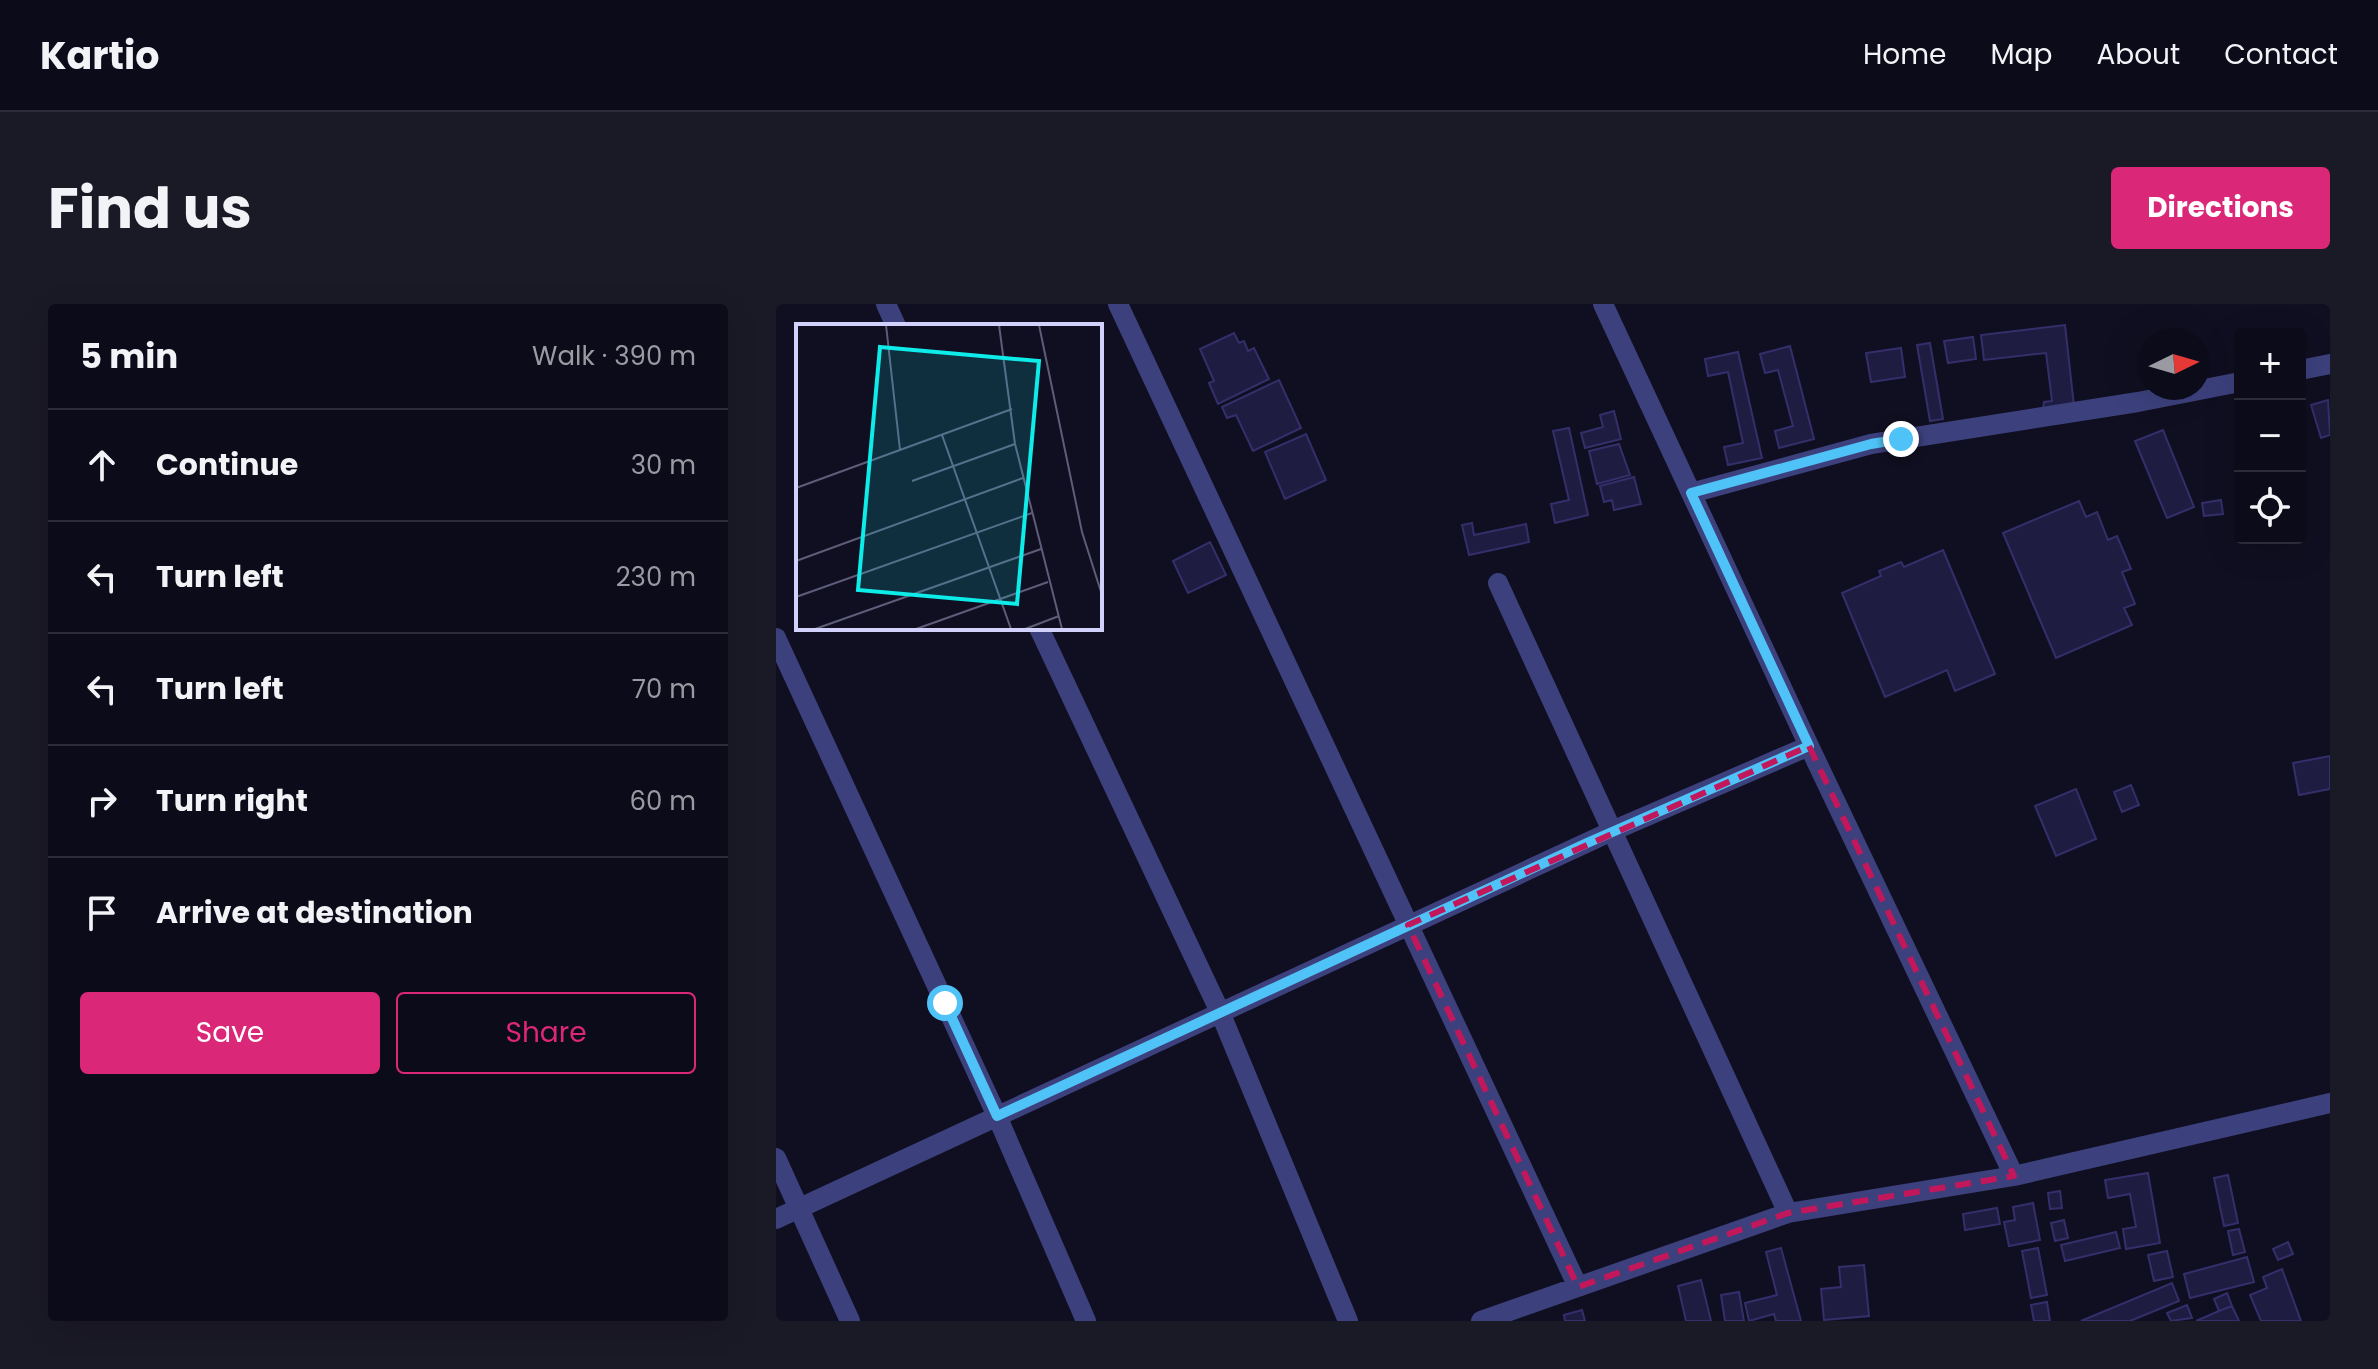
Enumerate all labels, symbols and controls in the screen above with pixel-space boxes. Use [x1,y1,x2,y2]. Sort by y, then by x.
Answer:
text: Kartio [40,29,159,82]
text: Home [1863,35,1946,74]
text: Map [1990,35,2052,74]
text: About [2096,35,2180,74]
text: Contact [2224,35,2338,74]
button: Directions [2111,167,2330,249]
text: Find us [48,169,252,248]
inset map [796,324,1102,630]
north arrow [2138,328,2210,400]
map controls [2234,328,2306,544]
button: + [2234,328,2306,400]
text: 5 min [80,332,178,380]
text: Walk · 390 m [532,338,696,374]
button: − [2234,400,2306,472]
route end [1883,421,1919,457]
icon: ahead [80,443,124,487]
text: Continue [156,443,298,486]
text: 30 m [631,447,696,483]
button: locate [2234,472,2306,544]
icon: left [80,555,124,599]
text: Turn left [156,555,284,598]
text: 230 m [616,559,696,595]
icon: left [80,667,124,711]
text: Turn left [156,667,284,710]
text: 70 m [632,671,696,707]
icon: right [80,779,124,823]
text: Turn right [156,779,308,822]
text: 60 m [629,783,696,819]
icon: arrive [80,891,124,935]
text: Arrive at destination [156,891,473,934]
route start [927,985,963,1021]
button: Save [80,992,380,1074]
button: Share [396,992,696,1074]

